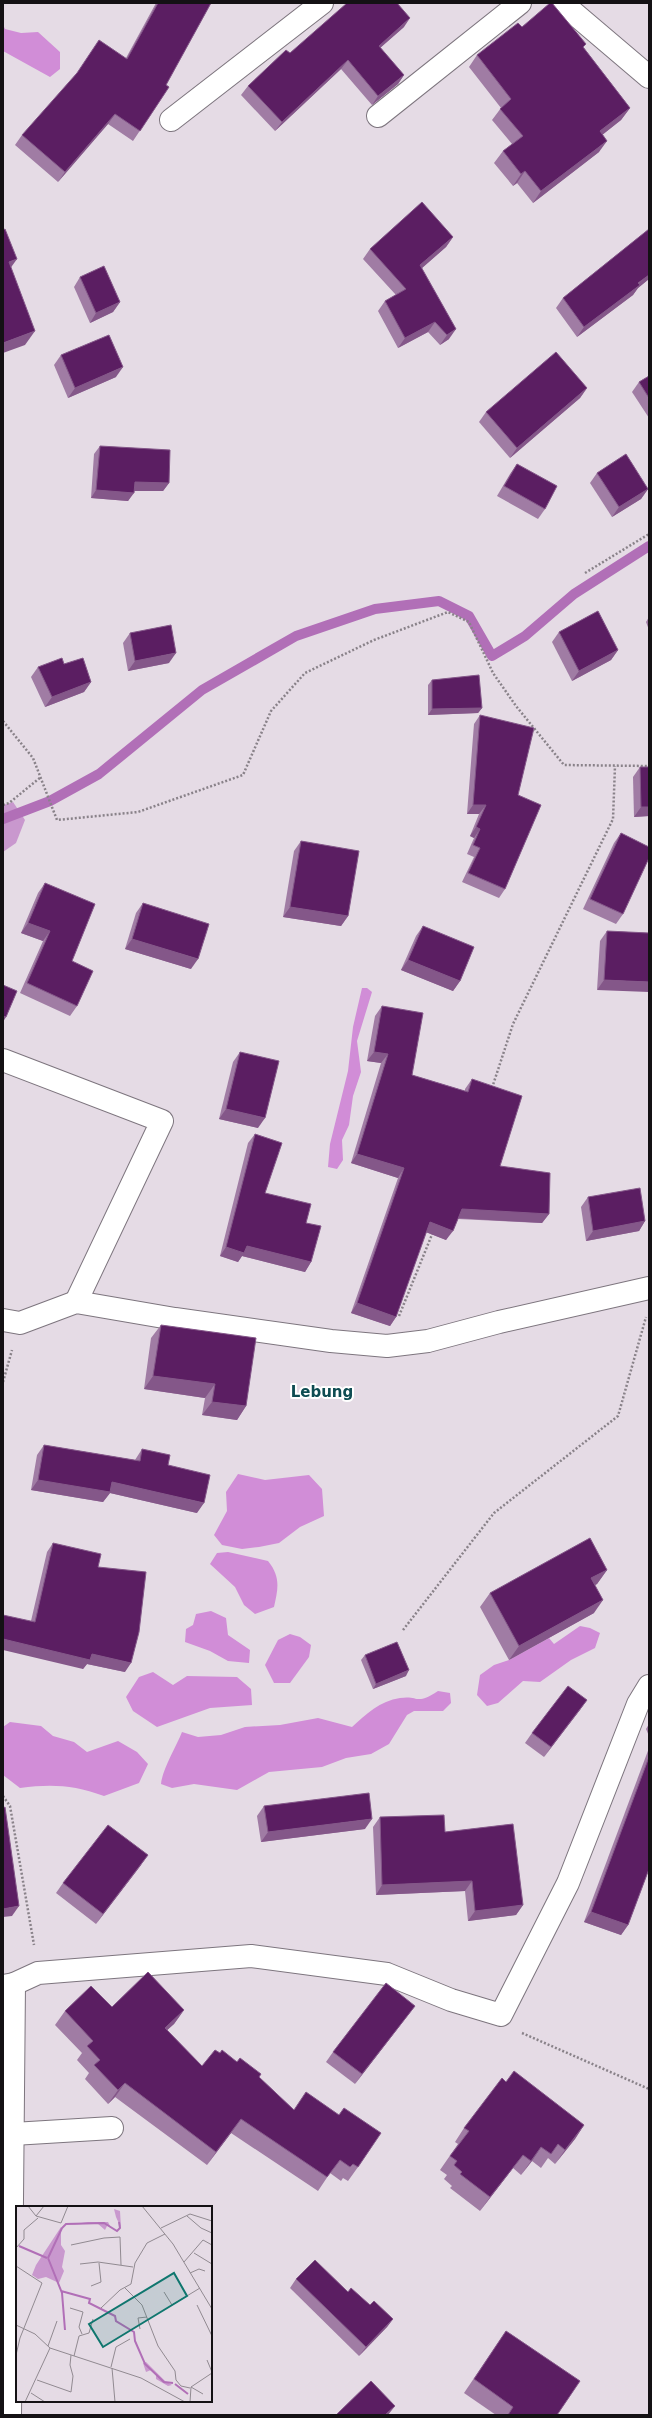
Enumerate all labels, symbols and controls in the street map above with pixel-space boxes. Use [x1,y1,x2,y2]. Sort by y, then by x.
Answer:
district label: Lebung [291,1383,353,1401]
inset map [16,2206,212,2402]

